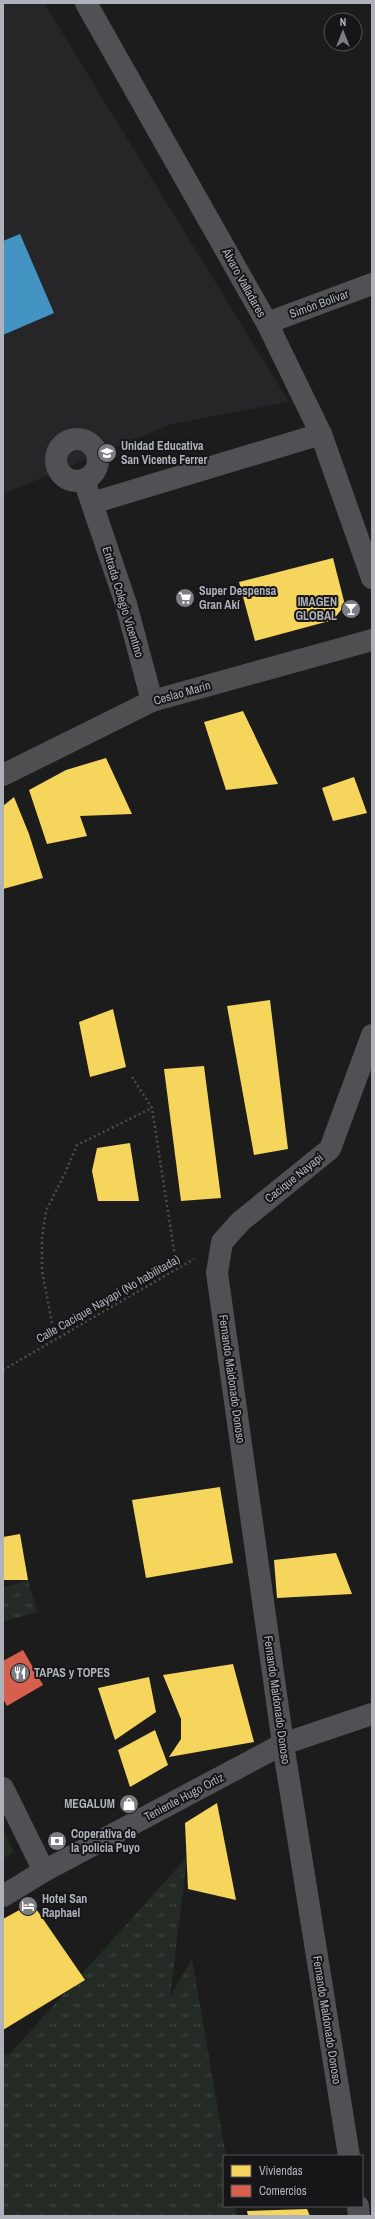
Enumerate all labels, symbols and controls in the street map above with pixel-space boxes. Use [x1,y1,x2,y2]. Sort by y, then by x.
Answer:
north arrow [323,12,363,52]
text: N [340,15,346,29]
street label: Álvaro Valladares [218,245,270,320]
street label: Simón Bolívar [287,286,351,322]
place label: Unidad Educativa San Vicente Ferrer [121,438,207,468]
school or university icon: Unidad Educativa San Vicente Ferrer [96,442,118,464]
street label: Entrada Colegio Vicentino [98,545,148,659]
place label: Super Despensa Gran Akí [199,583,277,613]
supermarket icon: Super Despensa Gran Akí [174,587,196,609]
place label: IMAGEN GLOBAL [295,594,337,624]
bar icon: IMAGEN GLOBAL [340,598,362,620]
street label: Ceslao Marín [152,677,212,709]
street label: Cacique Nayapi [262,1150,326,1206]
street label: Calle Cacique Nayapi (No habilitada) [33,1251,183,1347]
street label: Fernando Maldonado Donoso [215,1314,249,1444]
street label: Fernando Maldonado Donoso [260,1635,294,1765]
restaurant icon: TAPAS y TOPES [9,1662,31,1684]
place label: TAPAS y TOPES [34,1665,110,1681]
street label: Teniente Hugo Ortiz [141,1769,227,1825]
shop icon: MEGALUM [118,1793,140,1815]
place label: MEGALUM [64,1796,115,1812]
place label: Coperativa de la policia Puyo [71,1826,140,1856]
bank icon: Coperativa de la policia Puyo [46,1830,68,1852]
place label: Hotel San Raphael [42,1891,87,1921]
hotel icon: Hotel San Raphael [17,1895,39,1917]
street label: Fernando Maldonado Donoso [309,1955,345,2085]
legend [223,2155,363,2207]
text: Viviendas [259,2163,303,2179]
text: Comercios [259,2183,307,2199]

